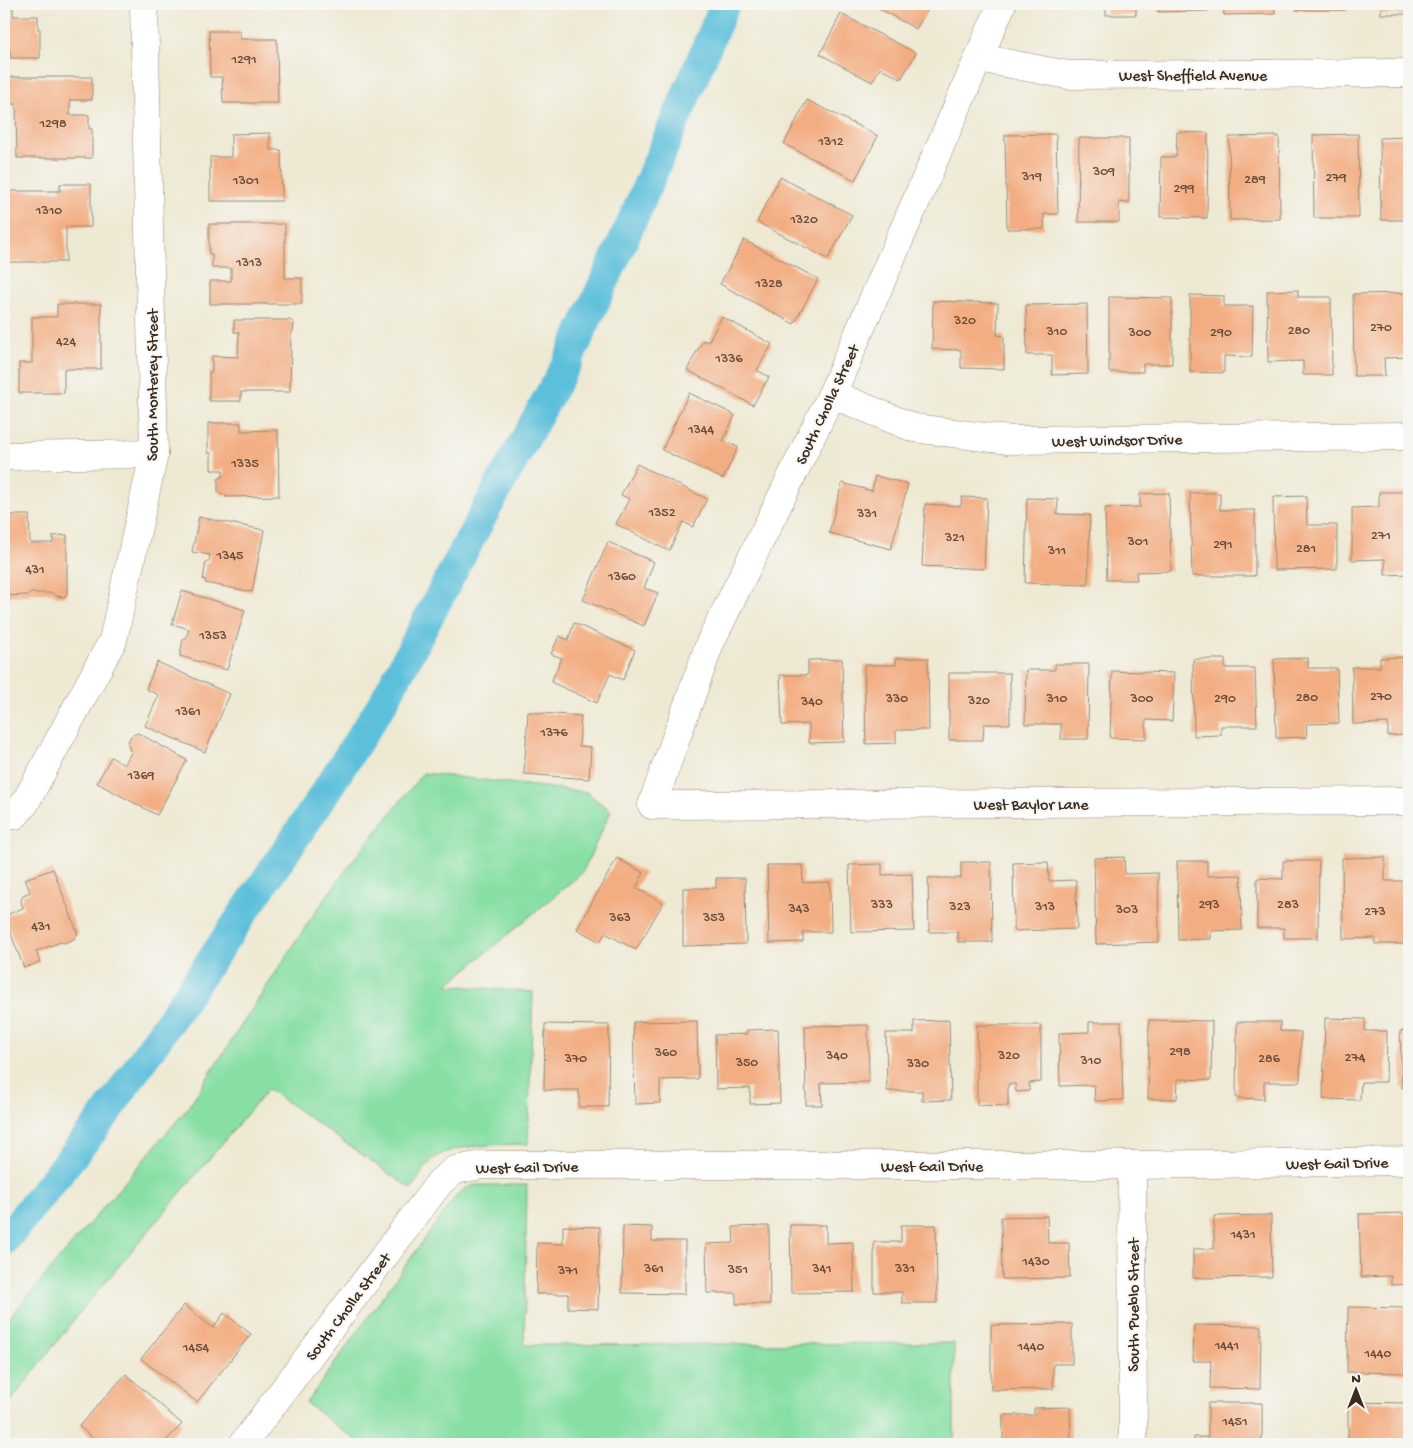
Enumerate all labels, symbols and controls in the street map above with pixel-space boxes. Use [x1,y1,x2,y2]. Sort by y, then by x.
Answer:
house number: 1291 [230,52,257,69]
street label: West Sheffield Avenue [1119,68,1268,87]
house number: 1298 [38,116,67,133]
house number: 1312 [817,134,844,151]
house number: 309 [1092,164,1115,181]
house number: 319 [1021,169,1042,186]
house number: 279 [1325,170,1347,187]
house number: 289 [1244,172,1266,189]
house number: 1301 [232,173,259,190]
house number: 299 [1174,181,1194,198]
house number: 1310 [35,203,62,220]
house number: 1320 [789,212,818,229]
house number: 1313 [235,255,262,272]
house number: 1328 [754,276,783,293]
street label: South Monterey Street [145,307,164,461]
house number: 320 [953,313,976,330]
house number: 270 [1370,320,1392,337]
house number: 280 [1288,323,1310,340]
house number: 310 [1046,324,1067,341]
house number: 300 [1127,325,1152,342]
house number: 290 [1210,325,1232,342]
house number: 424 [56,334,76,351]
street label: South Cholla Street [793,341,866,468]
house number: 1336 [714,351,744,368]
house number: 1344 [687,422,714,439]
street label: West Windsor Drive [1052,432,1183,453]
house number: 1335 [230,456,259,473]
house number: 1352 [647,505,676,522]
house number: 331 [856,506,877,523]
house number: 271 [1371,528,1391,545]
house number: 321 [944,530,965,547]
house number: 301 [1127,534,1148,551]
house number: 291 [1213,537,1233,554]
house number: 281 [1296,541,1316,558]
house number: 311 [1047,543,1066,560]
house number: 1345 [216,548,243,565]
house number: 431 [25,562,45,579]
house number: 1360 [607,569,636,586]
house number: 1353 [198,628,227,645]
house number: 270 [1370,689,1392,706]
house number: 280 [1296,690,1318,707]
house number: 330 [885,691,908,708]
house number: 310 [1046,691,1067,708]
house number: 300 [1129,691,1154,708]
house number: 290 [1214,691,1236,708]
house number: 320 [967,693,990,710]
house number: 340 [800,694,823,711]
house number: 1361 [174,704,201,721]
house number: 1376 [539,725,569,742]
house number: 1369 [126,768,155,785]
street label: West Baylor Lane [974,797,1089,816]
house number: 333 [870,897,893,914]
house number: 293 [1198,897,1220,914]
house number: 283 [1277,897,1299,914]
house number: 323 [948,899,971,916]
house number: 313 [1034,899,1055,916]
house number: 343 [787,901,810,918]
house number: 303 [1115,902,1138,919]
house number: 273 [1364,904,1386,921]
house number: 363 [608,910,631,927]
house number: 353 [702,910,725,927]
house number: 431 [31,919,51,936]
house number: 298 [1169,1044,1191,1061]
house number: 360 [654,1045,677,1062]
house number: 340 [825,1048,848,1065]
house number: 320 [997,1048,1020,1065]
house number: 274 [1345,1050,1366,1067]
house number: 370 [564,1051,587,1068]
house number: 286 [1258,1051,1281,1068]
house number: 310 [1080,1053,1101,1070]
house number: 350 [735,1055,758,1072]
house number: 330 [906,1056,929,1073]
street label: West Gail Drive [1286,1155,1389,1176]
street label: West Gail Drive [476,1159,579,1180]
street label: West Gail Drive [881,1159,984,1178]
house number: 1431 [1229,1227,1256,1244]
street label: South Pueblo Street [1126,1237,1145,1372]
street label: South Cholla Street [303,1249,397,1366]
house number: 1430 [1021,1254,1050,1271]
house number: 361 [643,1261,664,1278]
house number: 341 [811,1261,832,1278]
house number: 331 [894,1261,915,1278]
house number: 351 [727,1262,748,1279]
house number: 371 [557,1263,578,1280]
house number: 1441 [1214,1338,1239,1355]
house number: 1440 [1017,1339,1044,1356]
house number: 1454 [182,1340,210,1357]
house number: 1440 [1364,1346,1391,1363]
north arrow [1330,1366,1380,1416]
text: N [1351,1371,1361,1388]
house number: 1451 [1221,1414,1248,1431]

